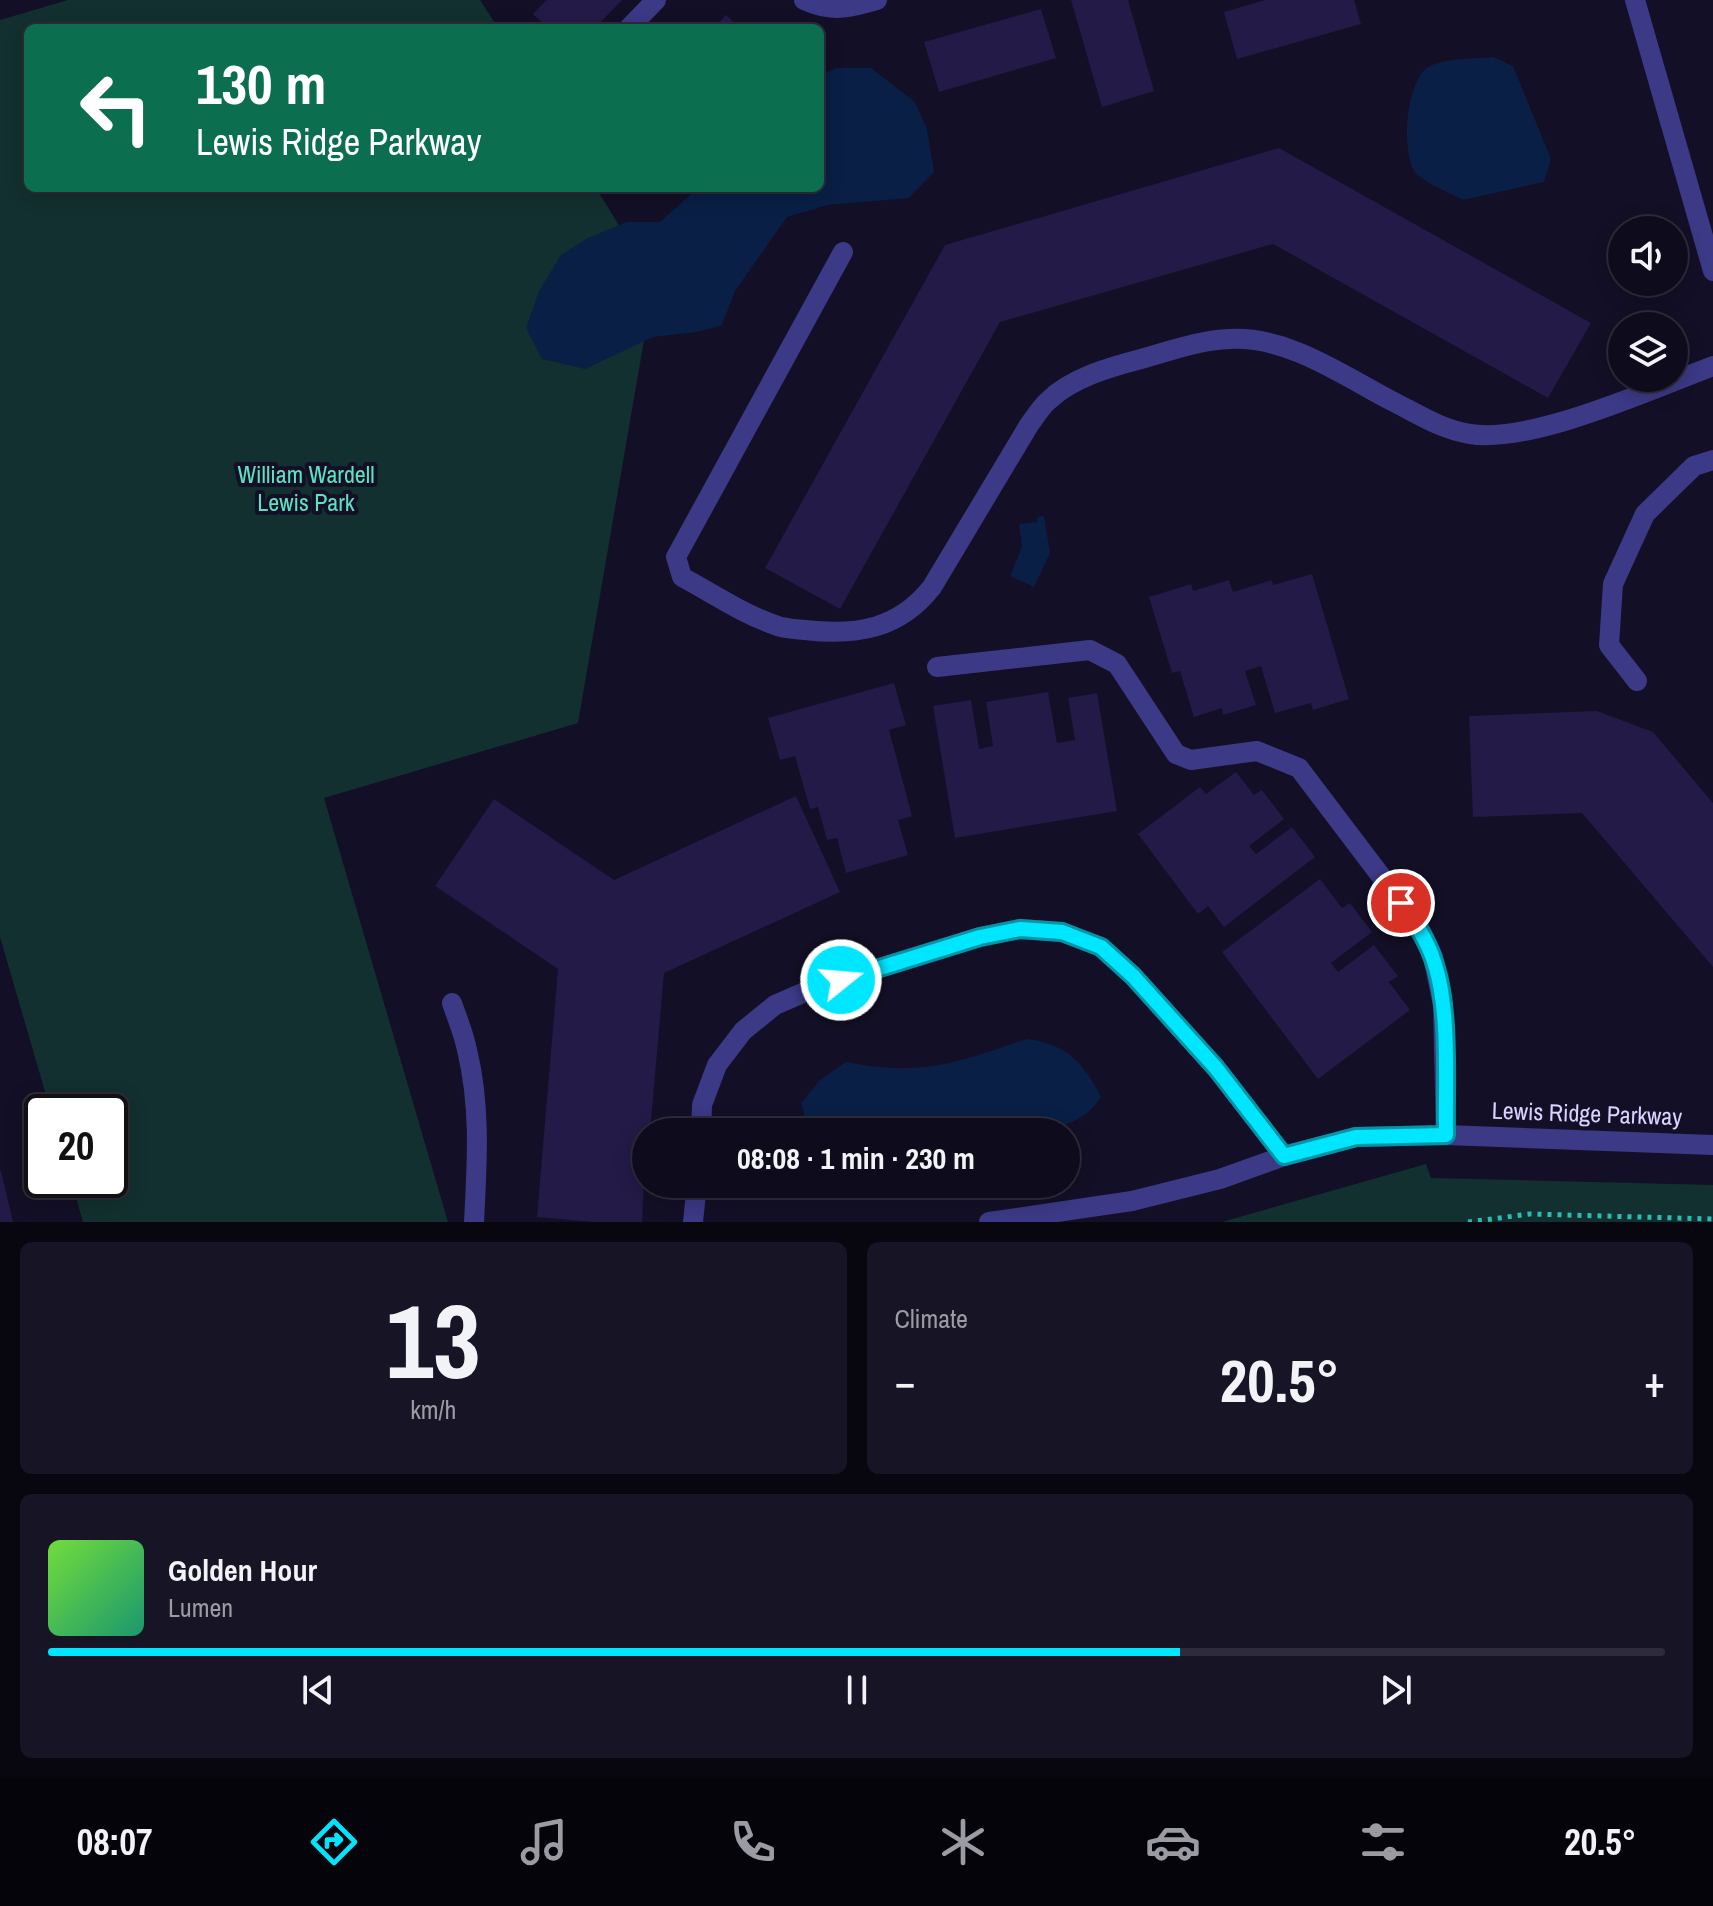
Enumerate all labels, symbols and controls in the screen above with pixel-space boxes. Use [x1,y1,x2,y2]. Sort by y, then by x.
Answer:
text: 130 m [196,46,326,121]
icon: left [64,56,168,160]
text: Lewis Ridge Parkway [196,118,481,166]
map controls [1608,216,1688,392]
button: sound [1608,216,1688,296]
button: layers [1608,312,1688,392]
park label: William Wardell Lewis Park [237,458,375,518]
pin [1367,869,1435,937]
icon: arrive [1379,881,1423,925]
position arrow [799,938,883,1022]
speed limit sign: 20 [24,1094,128,1198]
street label: Lewis Ridge Parkway [1491,1094,1683,1132]
text: 08:08 · 1 min · 230 m [737,1138,975,1178]
text: 13 [386,1270,481,1410]
text: Climate [895,1301,968,1336]
text: 20.5° [1220,1340,1340,1421]
text: − [895,1351,916,1411]
text: + [1644,1351,1665,1411]
text: km/h [410,1392,456,1427]
text: Golden Hour [168,1550,317,1590]
text: Lumen [168,1590,233,1625]
icon: previous [296,1668,340,1712]
icon: pause [835,1668,879,1712]
icon: next [1374,1668,1418,1712]
icon: directions [306,1814,362,1870]
icon: music [516,1814,572,1870]
icon: phone [725,1814,781,1870]
icon: climate [935,1814,991,1870]
icon: car [1145,1814,1201,1870]
icon: filters [1355,1814,1411,1870]
text: 08:07 [77,1818,152,1866]
text: 20.5° [1564,1818,1636,1866]

